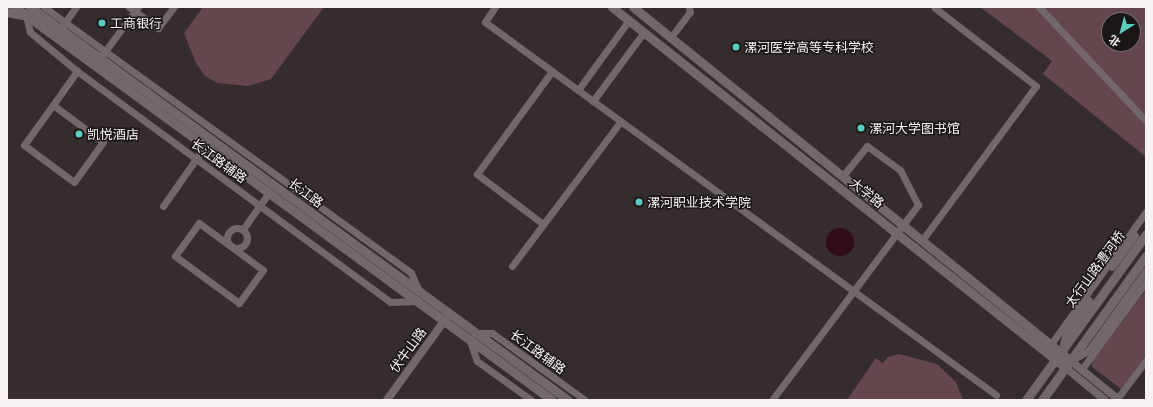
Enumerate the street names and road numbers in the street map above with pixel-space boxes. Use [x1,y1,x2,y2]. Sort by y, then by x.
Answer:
street label: 长江路辅路 [188,136,250,186]
street label: 长江路 [286,175,326,211]
street label: 大学路 [847,175,887,211]
street label: 太行山路澧河桥 [1062,228,1128,310]
street label: 伏牛山路 [386,324,430,376]
street label: 长江路辅路 [507,327,569,377]

